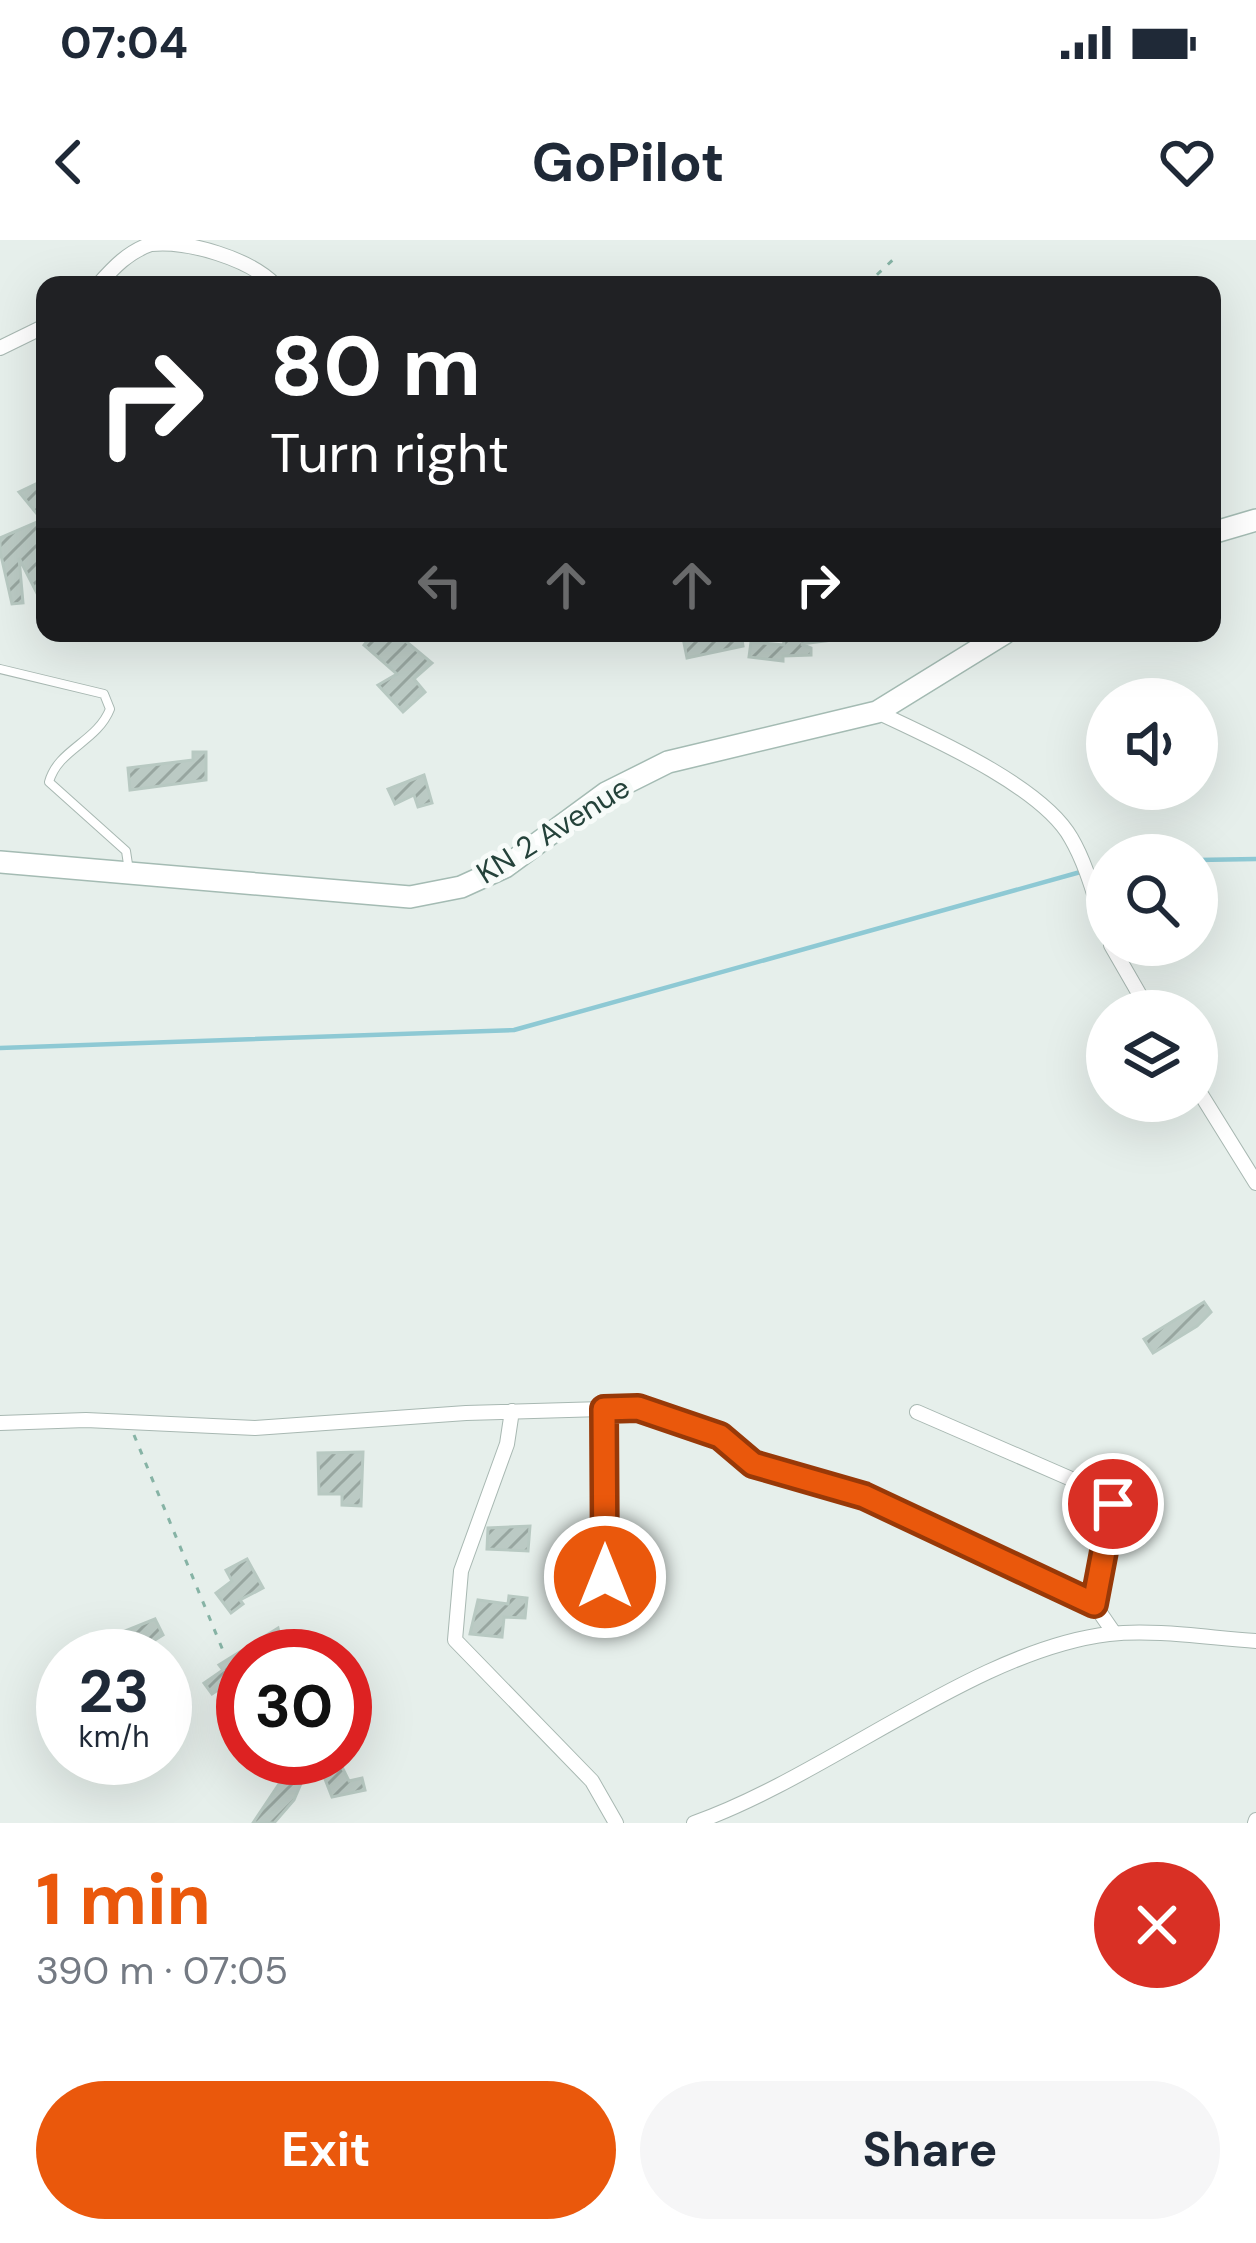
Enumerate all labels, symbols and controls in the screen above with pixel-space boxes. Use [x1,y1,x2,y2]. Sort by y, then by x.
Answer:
text: 07:04 [60,13,188,72]
text: GoPilot [532,127,724,198]
icon: back [36,129,102,195]
icon: heart [1154,129,1220,195]
text: 80 m [270,312,481,421]
icon: right [72,324,228,480]
text: Turn right [270,418,509,489]
icon: left [407,552,473,618]
icon: ahead [533,552,599,618]
icon: ahead [659,552,725,618]
icon: right [785,552,851,618]
map controls [1086,678,1218,1122]
button: sound [1086,678,1218,810]
street label: KN 2 Avenue [469,768,637,892]
button: search [1086,834,1218,966]
button: layers [1086,990,1218,1122]
pin [1062,1453,1164,1555]
icon: arrive [1080,1471,1146,1537]
position arrow [542,1514,668,1640]
speed limit sign: 30 [216,1629,372,1785]
text: 23 [79,1652,149,1731]
text: km/h [79,1717,149,1756]
text: 1 min [36,1853,211,1946]
button: close [1094,1862,1220,1988]
text: 390 m · 07:05 [36,1945,288,1996]
button: Exit [36,2081,616,2219]
button: Share [640,2081,1220,2219]

